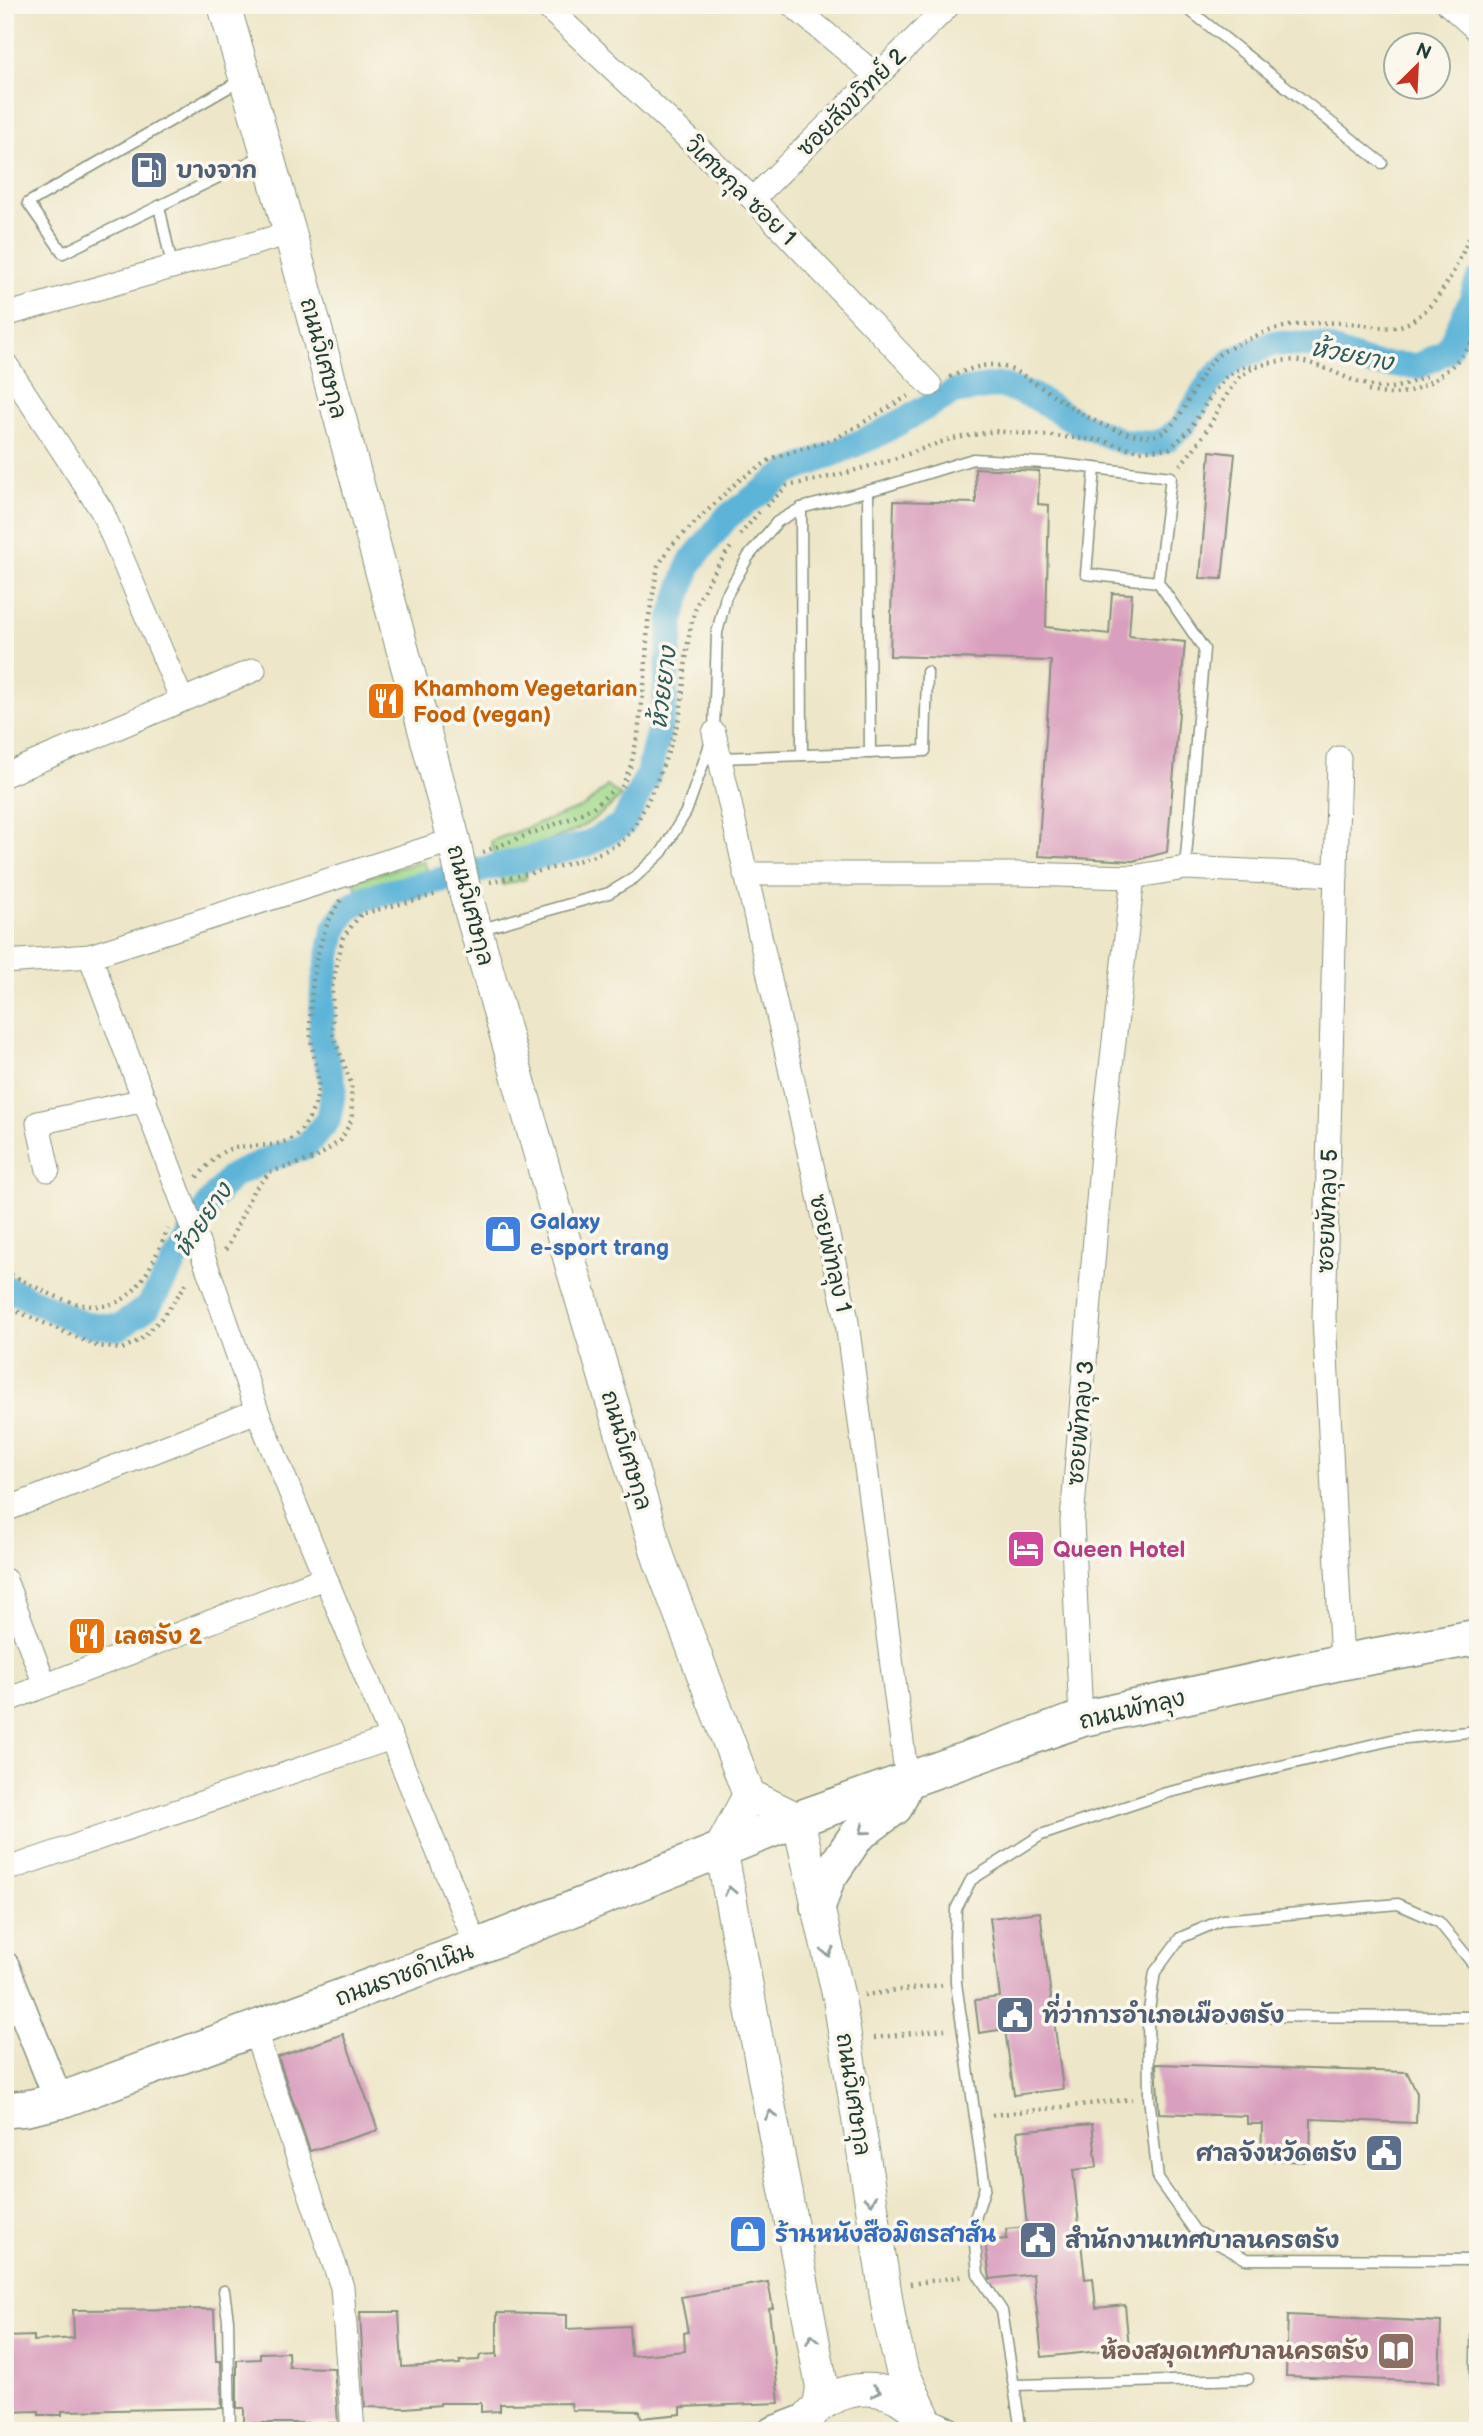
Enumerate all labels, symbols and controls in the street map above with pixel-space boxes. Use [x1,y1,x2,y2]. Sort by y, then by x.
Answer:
north arrow [1382,32,1452,102]
text: N [1412,38,1435,65]
street label: ซอยสังขวิทย์ 2 [789,40,912,163]
street label: วิเศษกุล ซอย 1 [677,131,802,254]
fuel station icon: บางจาก [128,149,170,191]
place label: บางจาก [176,157,257,185]
street label: ถนนวิเศษกุล [291,295,354,422]
water label: ห้วยยาง [1309,332,1398,378]
water label: ห้วยยาง [643,643,683,731]
place label: Khamhom Vegetarian Food (vegan) [413,675,638,729]
restaurant icon: Khamhom Vegetarian Food (vegan) [365,680,407,722]
street label: ถนนวิเศษกุล [438,842,501,969]
street label: ซอยพัทลุง 5 [1312,1148,1347,1274]
water label: ห้วยยาง [167,1175,240,1263]
street label: ซอยพัทลุง 1 [800,1192,857,1316]
place label: Galaxy e-sport trang [530,1208,669,1262]
shop icon: Galaxy e-sport trang [482,1213,524,1255]
street label: ซอยพัทลุง 3 [1062,1359,1103,1487]
street label: ถนนวิเศษกุล [592,1387,658,1514]
hotel icon: Queen Hotel [1005,1528,1047,1570]
place label: Queen Hotel [1053,1536,1185,1564]
restaurant icon: เลตรัง 2 [66,1615,108,1657]
place label: เลตรัง 2 [114,1622,203,1651]
street label: ถนนพัทลุง [1077,1684,1189,1739]
one-way arrow [859,1822,872,1835]
one-way arrow [723,1885,738,1897]
street label: ถนนราชดำเนิน [330,1934,478,2013]
one-way arrow [820,1946,835,1958]
place label: ที่ว่าการอำเภอเมืองตรัง [1042,1993,1285,2030]
public building icon: ที่ว่าการอำเภอเมืองตรัง [994,1994,1036,2036]
street label: ถนนวิเศษกุล [827,2031,877,2158]
one-way arrow [765,2109,780,2121]
public building icon: ศาลจังหวัดตรัง [1363,2132,1405,2174]
place label: ศาลจังหวัดตรัง [1196,2139,1357,2168]
one-way arrow [863,2194,878,2206]
shop icon: ร้านหนังสือมิตรสาส์น [727,2213,769,2255]
place label: ร้านหนังสือมิตรสาส์น [775,2219,997,2249]
public building icon: สำนักงานเทศบาลนครตรัง [1017,2219,1059,2261]
place label: สำนักงานเทศบาลนครตรัง [1065,2225,1339,2255]
library icon: ห้องสมุดเทศบาลนครตรัง [1375,2330,1417,2372]
one-way arrow [805,2333,820,2345]
place label: ห้องสมุดเทศบาลนครตรัง [1100,2336,1369,2368]
one-way arrow [870,2383,882,2398]

